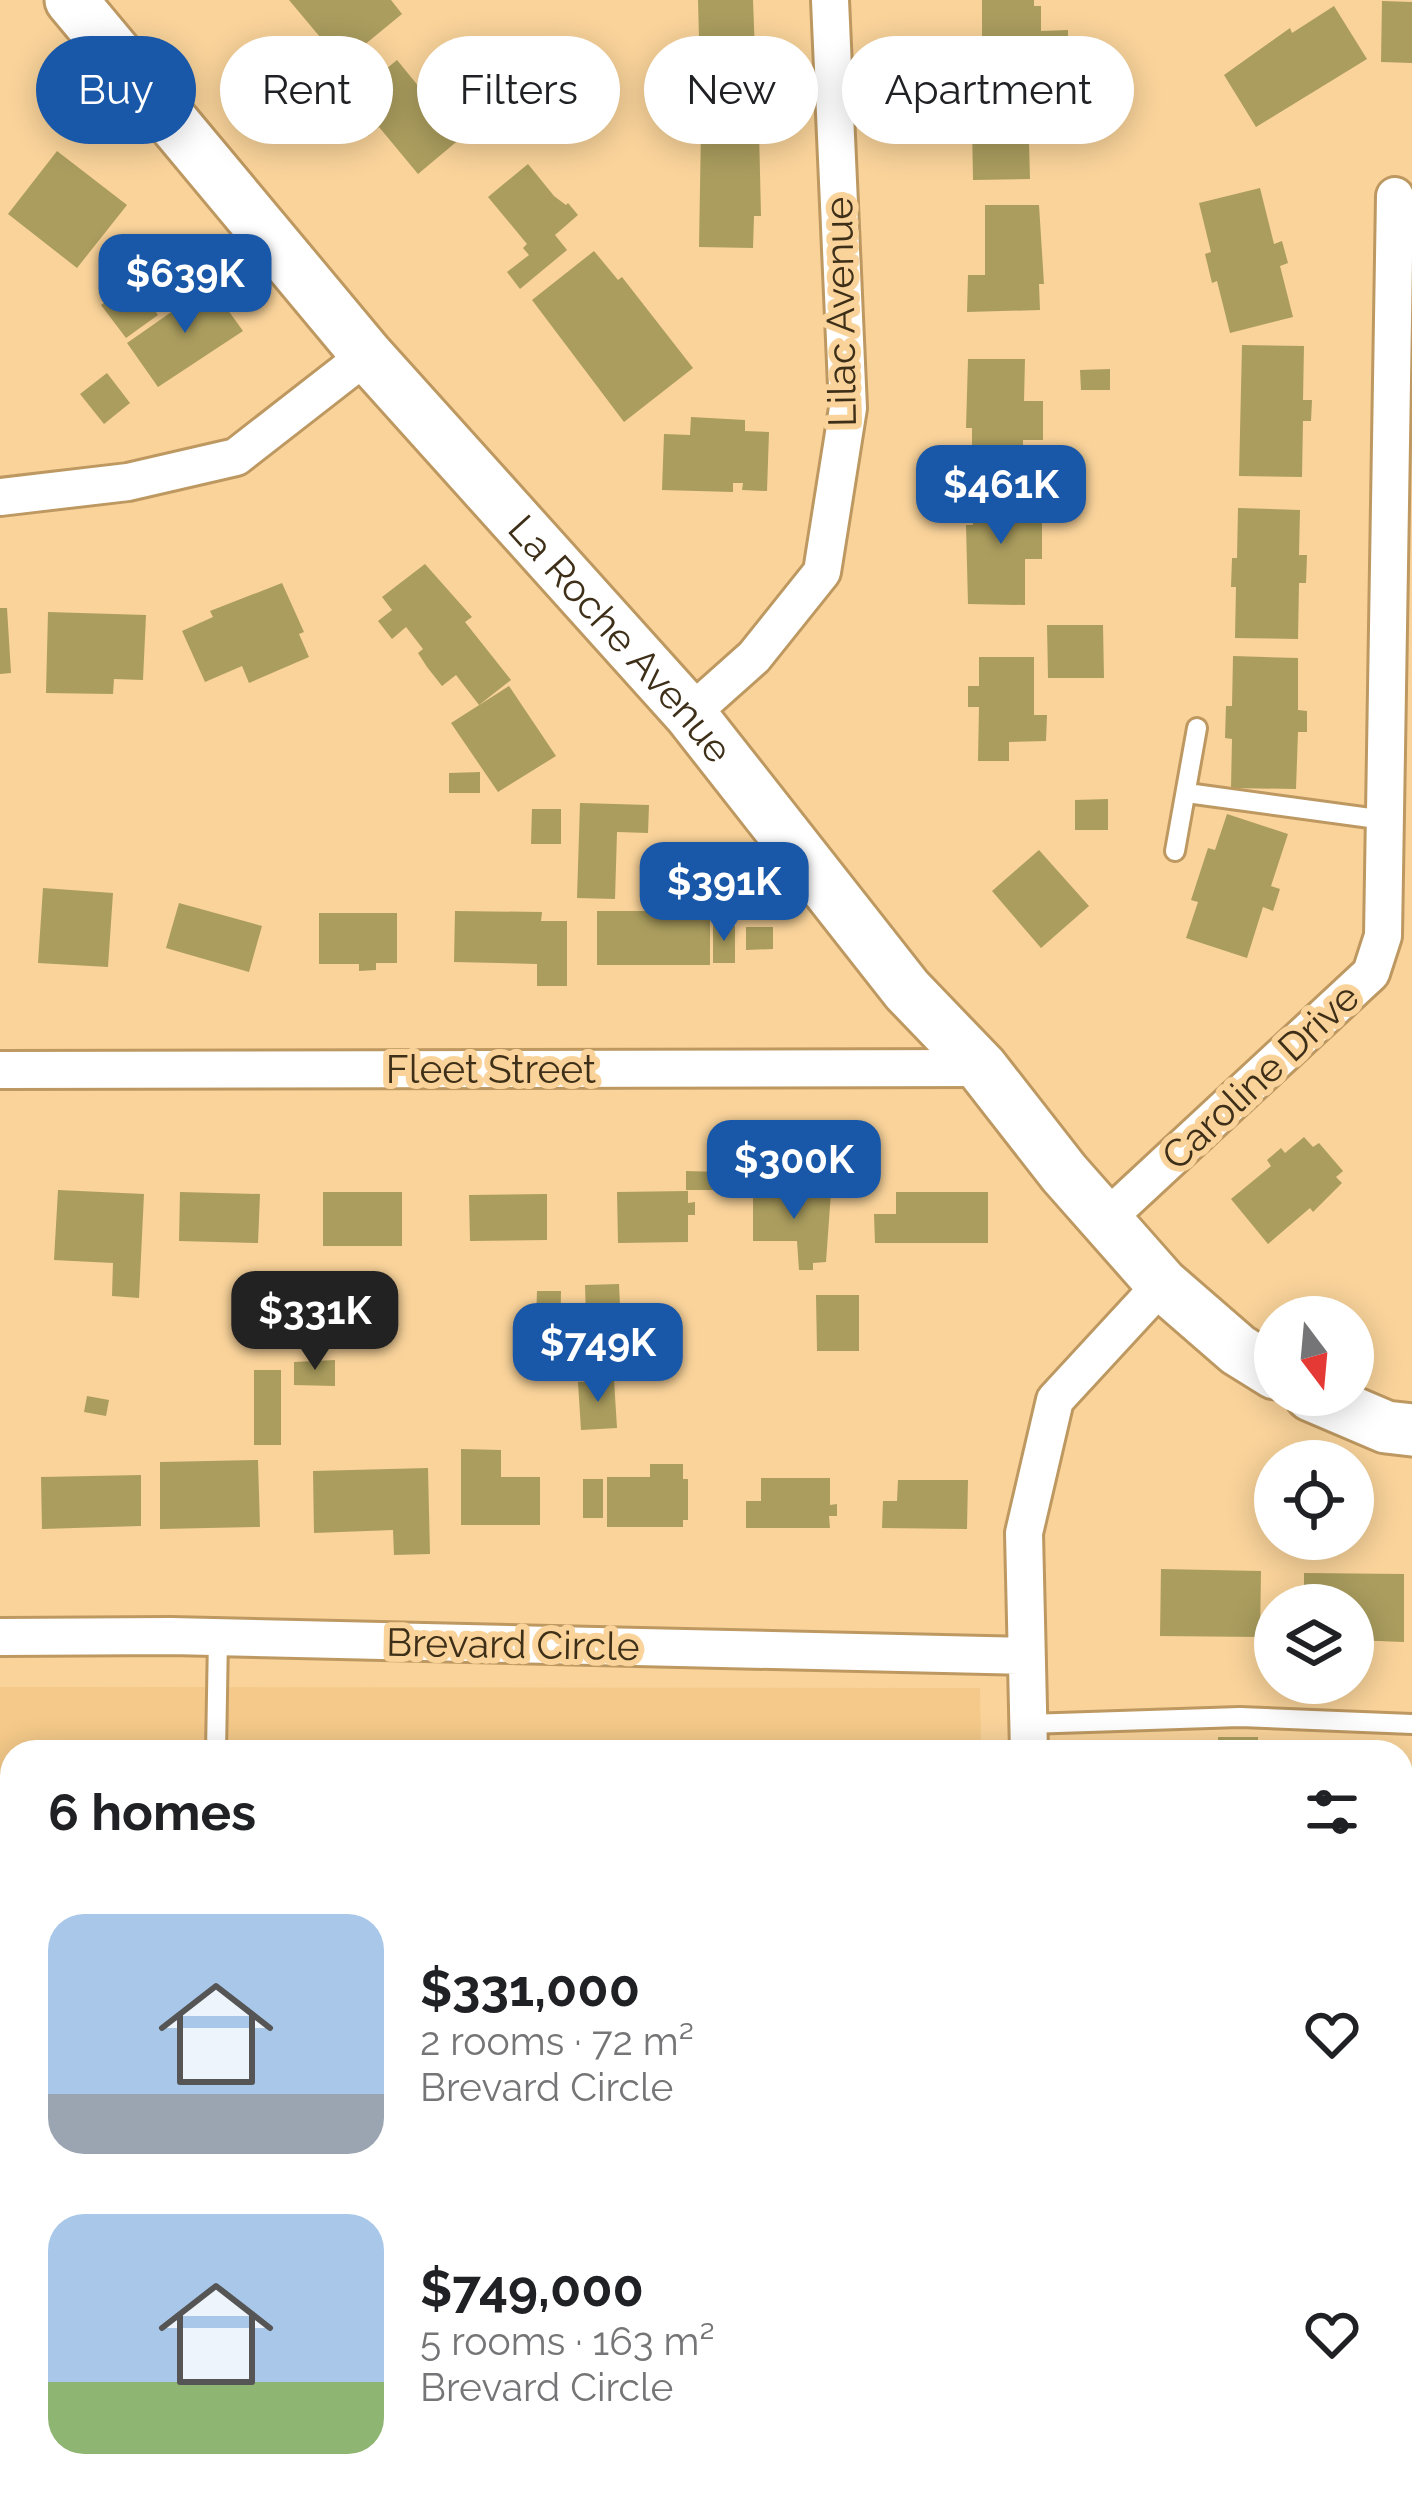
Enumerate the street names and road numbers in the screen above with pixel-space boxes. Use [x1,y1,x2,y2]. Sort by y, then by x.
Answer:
street label: Lilac Avenue [815,197,865,427]
street label: La Roche Avenue [499,506,742,772]
street label: Caroline Drive [1152,973,1368,1179]
street label: Fleet Street [386,1046,596,1092]
street label: Brevard Circle [386,1619,640,1669]

